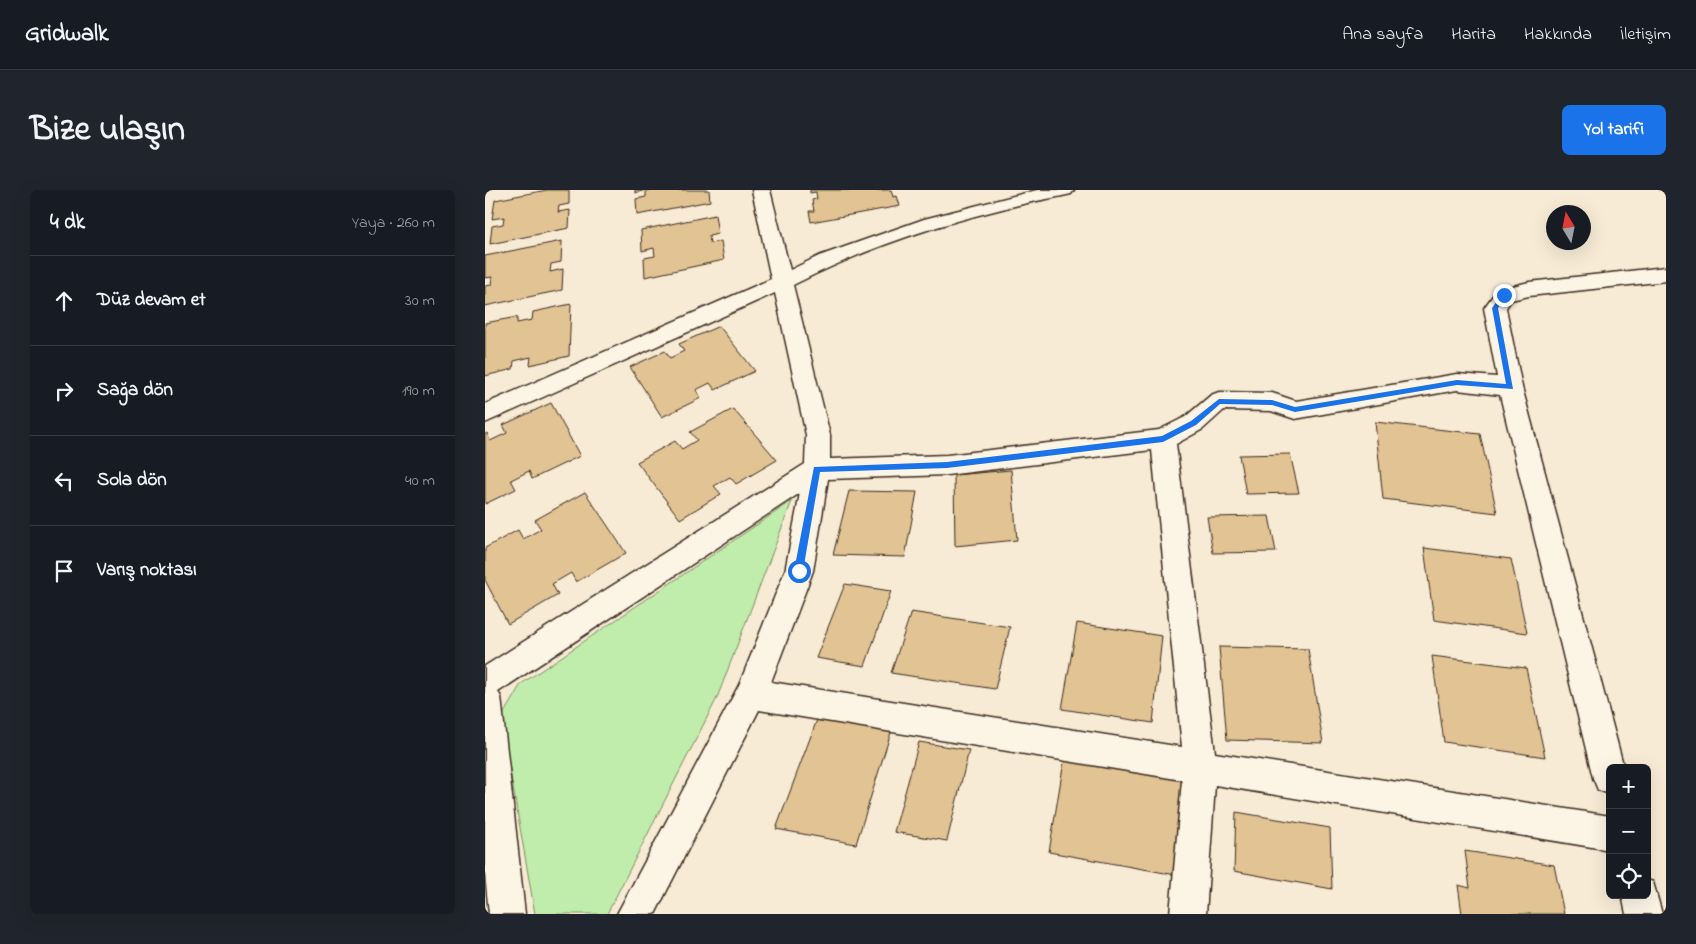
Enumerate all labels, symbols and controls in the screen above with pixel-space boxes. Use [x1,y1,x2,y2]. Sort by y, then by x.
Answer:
text: Gridwalk [25,17,109,52]
text: Ana sayfa [1342,22,1423,48]
text: Harita [1451,22,1496,48]
text: Hakkında [1524,22,1592,48]
text: İletişim [1620,22,1671,48]
text: Bize ulaşın [30,105,185,156]
button: Yol tarifi [1562,105,1666,155]
north arrow [1546,205,1591,250]
text: 4 dk [50,208,85,238]
text: Yaya · 260 m [352,211,435,235]
route end [1493,284,1516,307]
icon: ahead [50,287,78,315]
text: Düz devam et [97,287,206,314]
text: 30 m [405,289,435,313]
icon: right [50,377,78,405]
text: Sağa dön [97,377,173,404]
text: 190 m [402,379,435,403]
icon: left [50,467,78,495]
text: Sola dön [97,467,167,494]
text: 40 m [405,469,435,493]
icon: arrive [50,557,78,585]
text: Varış noktası [97,557,197,584]
route start [788,560,811,583]
map controls [1606,764,1651,899]
button: + [1606,764,1651,809]
button: − [1606,809,1651,854]
button: locate [1606,854,1651,899]

